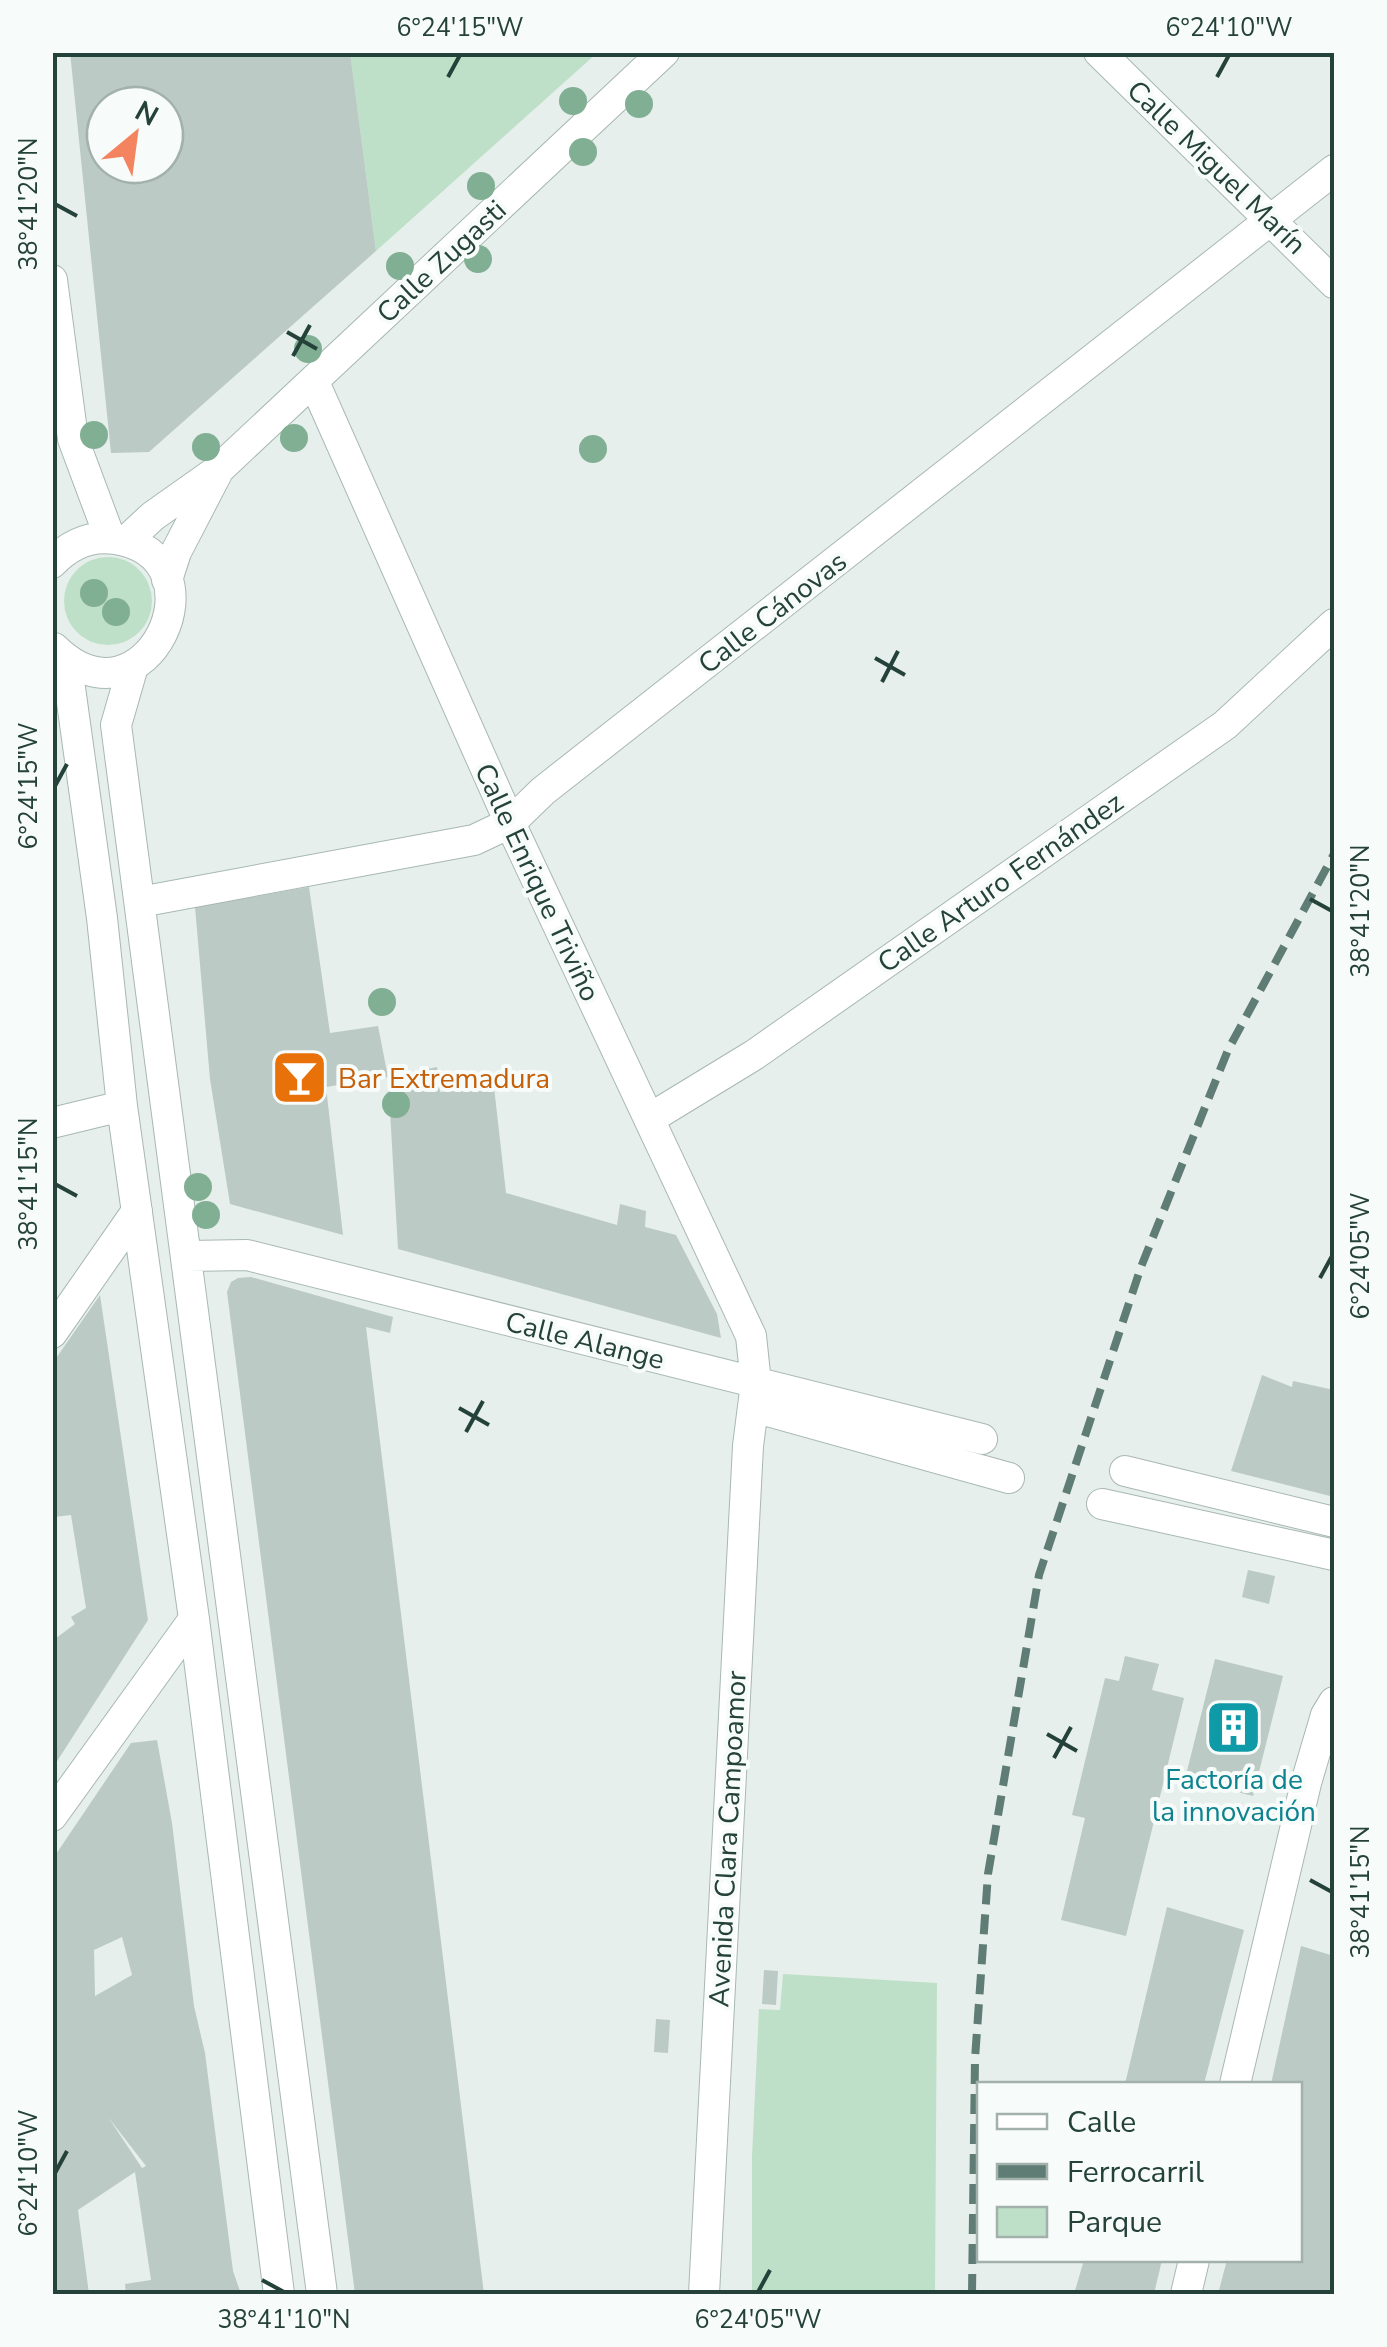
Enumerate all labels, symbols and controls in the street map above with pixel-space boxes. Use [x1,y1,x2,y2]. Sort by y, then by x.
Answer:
text: 6°24'15"W [396,11,524,45]
text: 6°24'10"W [1165,11,1293,45]
street label: Calle Miguel Marín [1118,72,1314,263]
north arrow [85,85,185,185]
text: N [128,92,165,136]
text: 38°41'20"N [12,137,46,271]
street label: Calle Zugasti [369,192,515,332]
street label: Calle Cánovas [691,543,855,683]
text: 6°24'15"W [12,722,46,850]
street label: Calle Enrique Triviño [465,757,609,1007]
street label: Calle Arturo Fernández [870,784,1131,982]
text: 38°41'20"N [1344,844,1378,978]
bar icon: Bar Extremadura [269,1048,329,1108]
place label: Bar Extremadura [338,1060,550,1098]
text: 38°41'15"N [12,1117,46,1251]
text: 6°24'05"W [1344,1192,1378,1320]
street label: Calle Alange [501,1303,668,1379]
street label: Avenida Clara Campoamor [700,1670,756,2008]
building icon: Factoría de la innovación [1204,1698,1264,1758]
place label: Factoría de la innovación [1152,1761,1316,1831]
text: 38°41'15"N [1344,1825,1378,1959]
legend [977,2082,1302,2262]
text: Calle [1067,2102,1136,2143]
text: 6°24'10"W [12,2109,46,2237]
text: Ferrocarril [1067,2152,1204,2193]
text: Parque [1067,2202,1162,2243]
text: 38°41'10"N [217,2303,351,2337]
text: 6°24'05"W [694,2303,822,2337]

